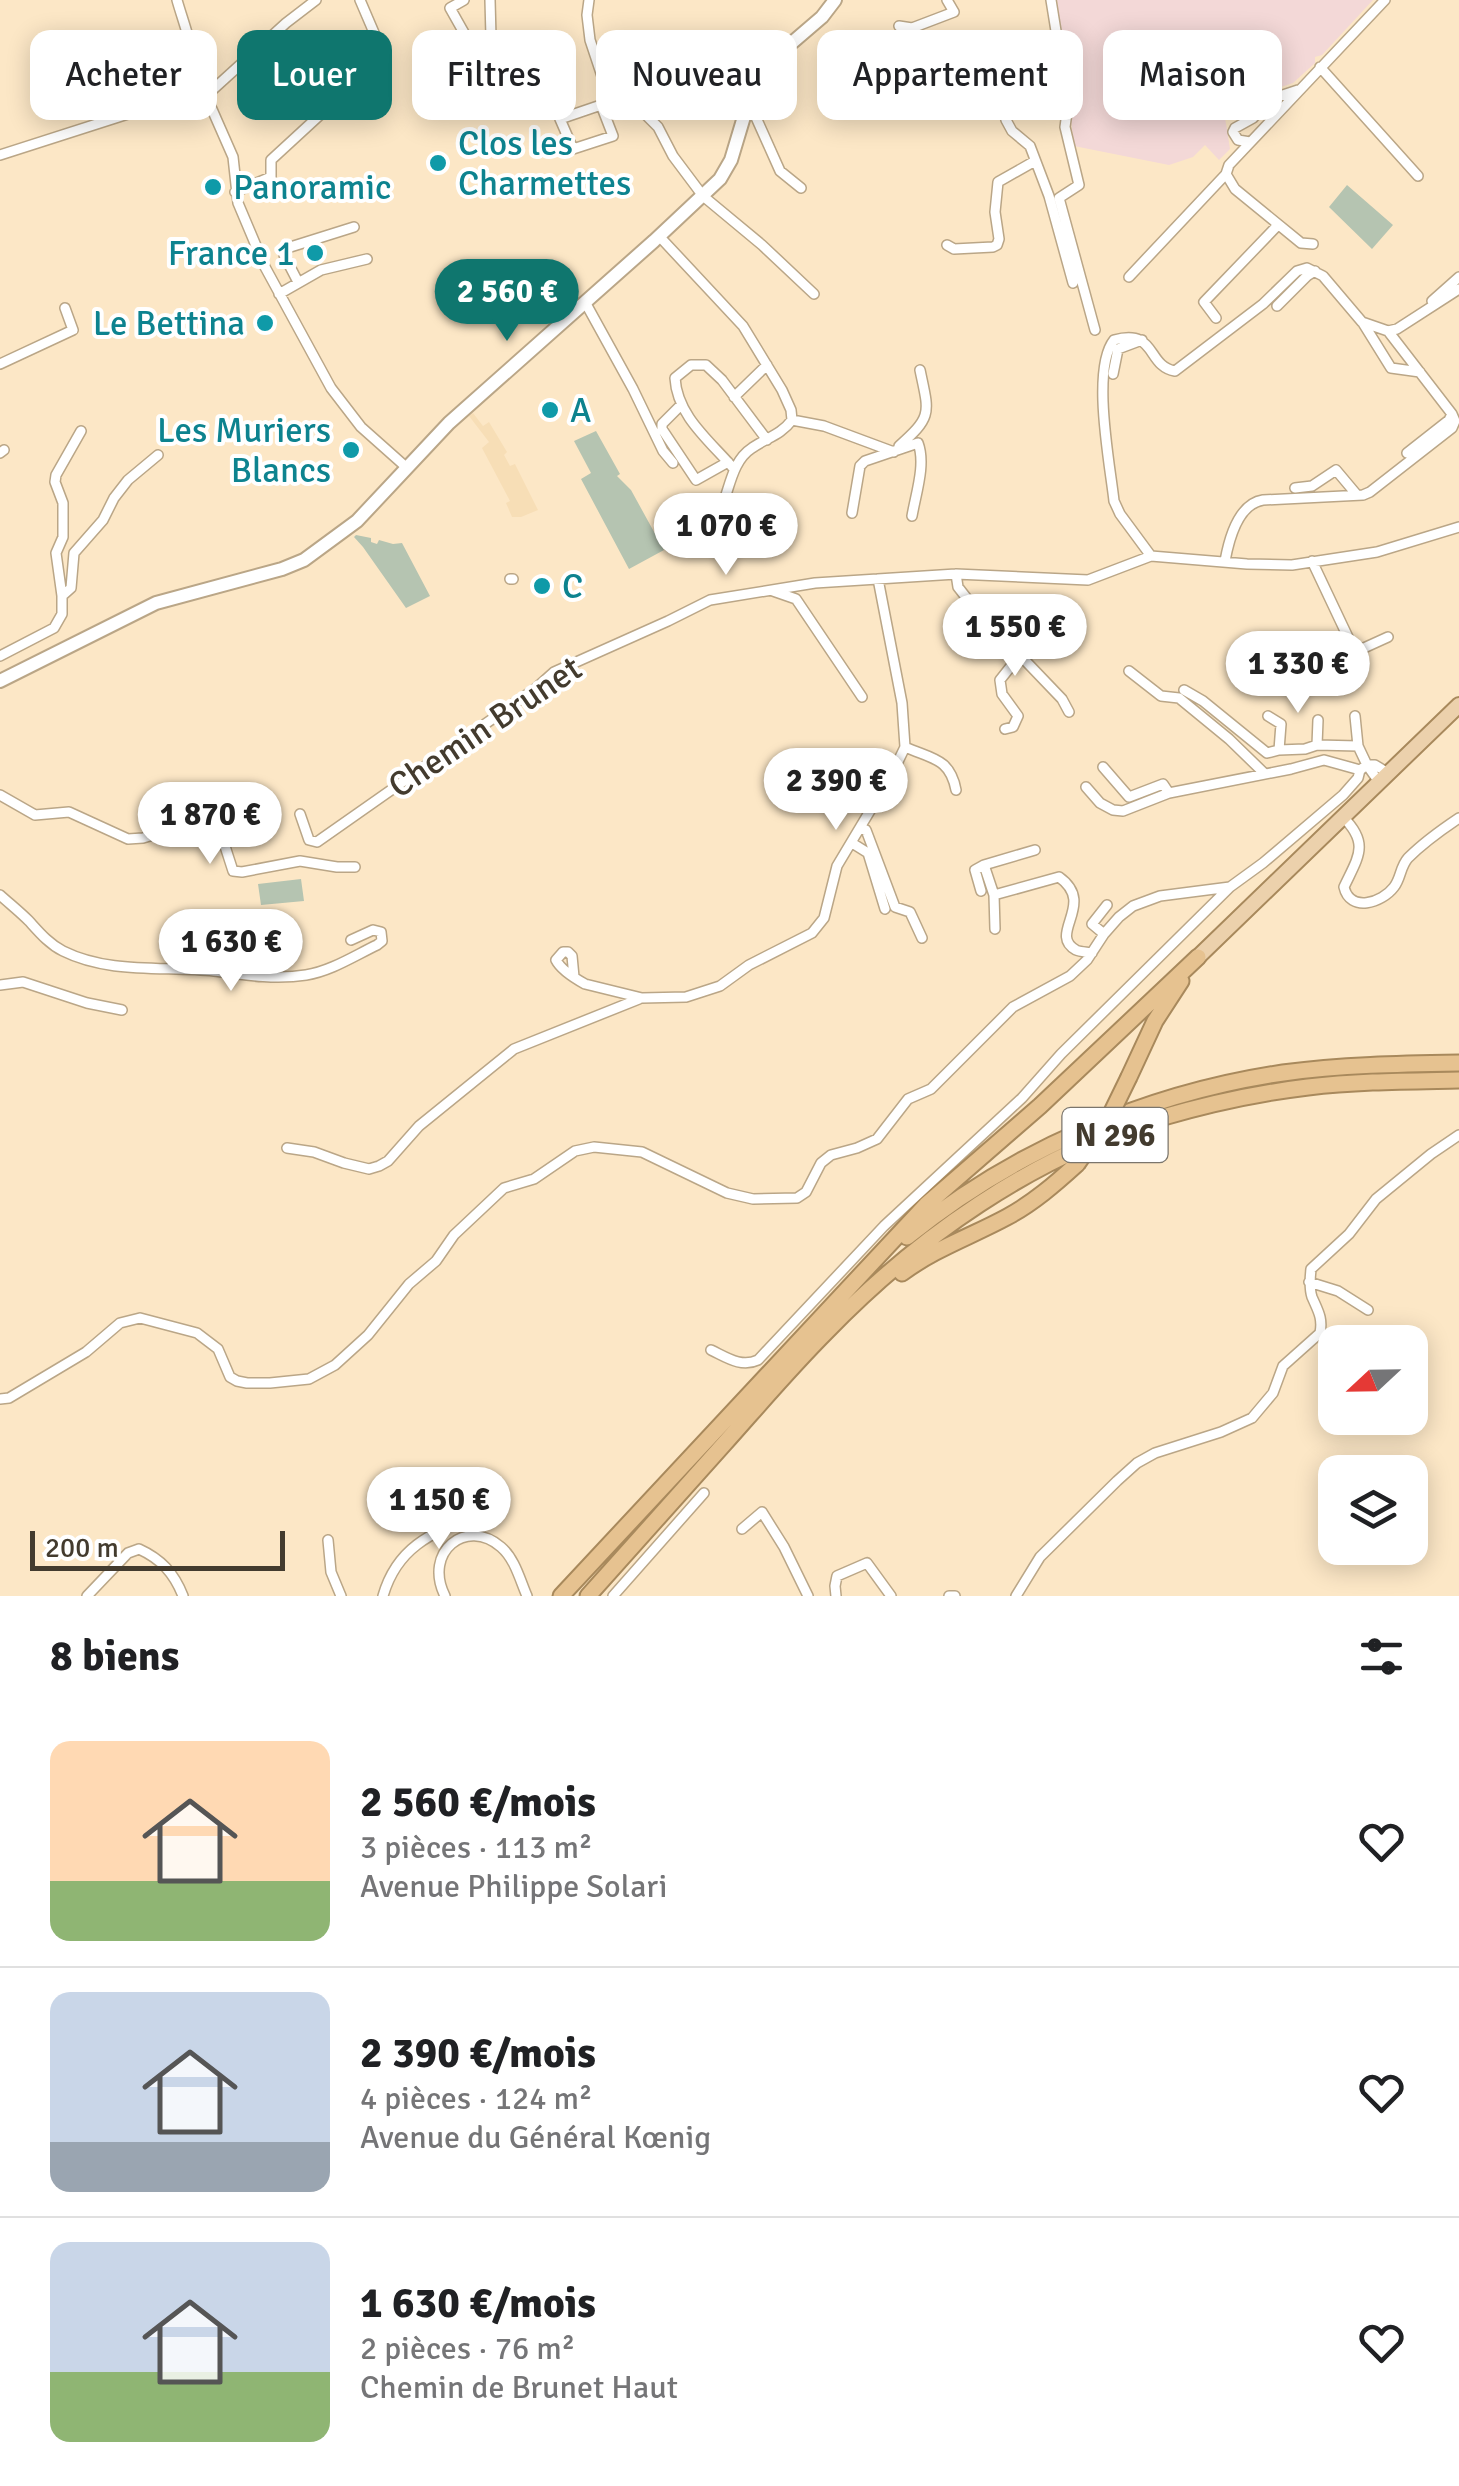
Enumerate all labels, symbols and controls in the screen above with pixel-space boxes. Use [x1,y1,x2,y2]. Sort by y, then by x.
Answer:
chip: Acheter [30,30,217,120]
chip: Louer [237,30,392,120]
chip: Filtres [412,30,576,120]
chip: Nouveau [596,30,797,120]
chip: Appartement [817,30,1083,120]
chip: Maison [1103,30,1282,120]
place label: Clos les Charmettes [458,122,631,205]
marker: Clos les Charmettes [427,152,449,174]
place label: Panoramic [233,166,391,209]
marker: Panoramic [202,176,224,198]
place label: France 1 [168,232,295,275]
marker: France 1 [304,242,326,264]
pin: 2 560 € [415,259,599,344]
text: 2 560 € [457,272,557,311]
place label: Le Bettina [93,302,245,345]
marker: Le Bettina [254,312,276,334]
place label: A [570,389,591,432]
marker: A [539,399,561,421]
place label: Les Muriers Blancs [157,409,331,492]
marker: Les Muriers Blancs [340,439,362,461]
pin: 1 070 € [634,493,818,578]
text: 1 070 € [676,506,776,545]
place label: C [562,565,583,608]
marker: C [531,575,553,597]
pin: 1 550 € [923,594,1107,679]
text: 1 550 € [965,607,1065,646]
pin: 1 330 € [1206,631,1390,716]
text: 1 330 € [1248,644,1348,683]
street label: Chemin Brunet [380,647,590,807]
pin: 2 390 € [744,748,928,833]
text: 2 390 € [786,761,886,800]
pin: 1 870 € [118,782,302,867]
text: 1 870 € [160,795,260,834]
pin: 1 630 € [139,909,323,994]
text: 1 630 € [181,922,281,961]
road number: N 296 [1062,1108,1168,1162]
north arrow [1318,1325,1428,1435]
map controls [1318,1325,1428,1565]
button: layers [1318,1455,1428,1565]
pin: 1 150 € [347,1467,531,1552]
text: 1 150 € [389,1480,489,1519]
scale bar [30,1526,285,1570]
text: 200 m [45,1531,119,1565]
icon: filters [1354,1629,1409,1684]
text: 8 biens [50,1631,179,1682]
text: 2 560 €/mois [360,1777,596,1828]
icon: home [130,1781,250,1901]
icon: heart [1354,1814,1409,1869]
text: 3 pièces · 113 m² [360,1828,593,1867]
text: Avenue Philippe Solari [360,1867,667,1906]
text: 2 390 €/mois [360,2028,596,2079]
icon: home [130,2032,250,2152]
icon: heart [1354,2065,1409,2120]
text: 4 pièces · 124 m² [360,2079,593,2118]
text: Avenue du Général Kœnig [360,2118,711,2157]
text: 1 630 €/mois [360,2278,596,2329]
icon: home [130,2282,250,2402]
icon: heart [1354,2315,1409,2370]
text: 2 pièces · 76 m² [360,2329,575,2368]
text: Chemin de Brunet Haut [360,2368,678,2407]

